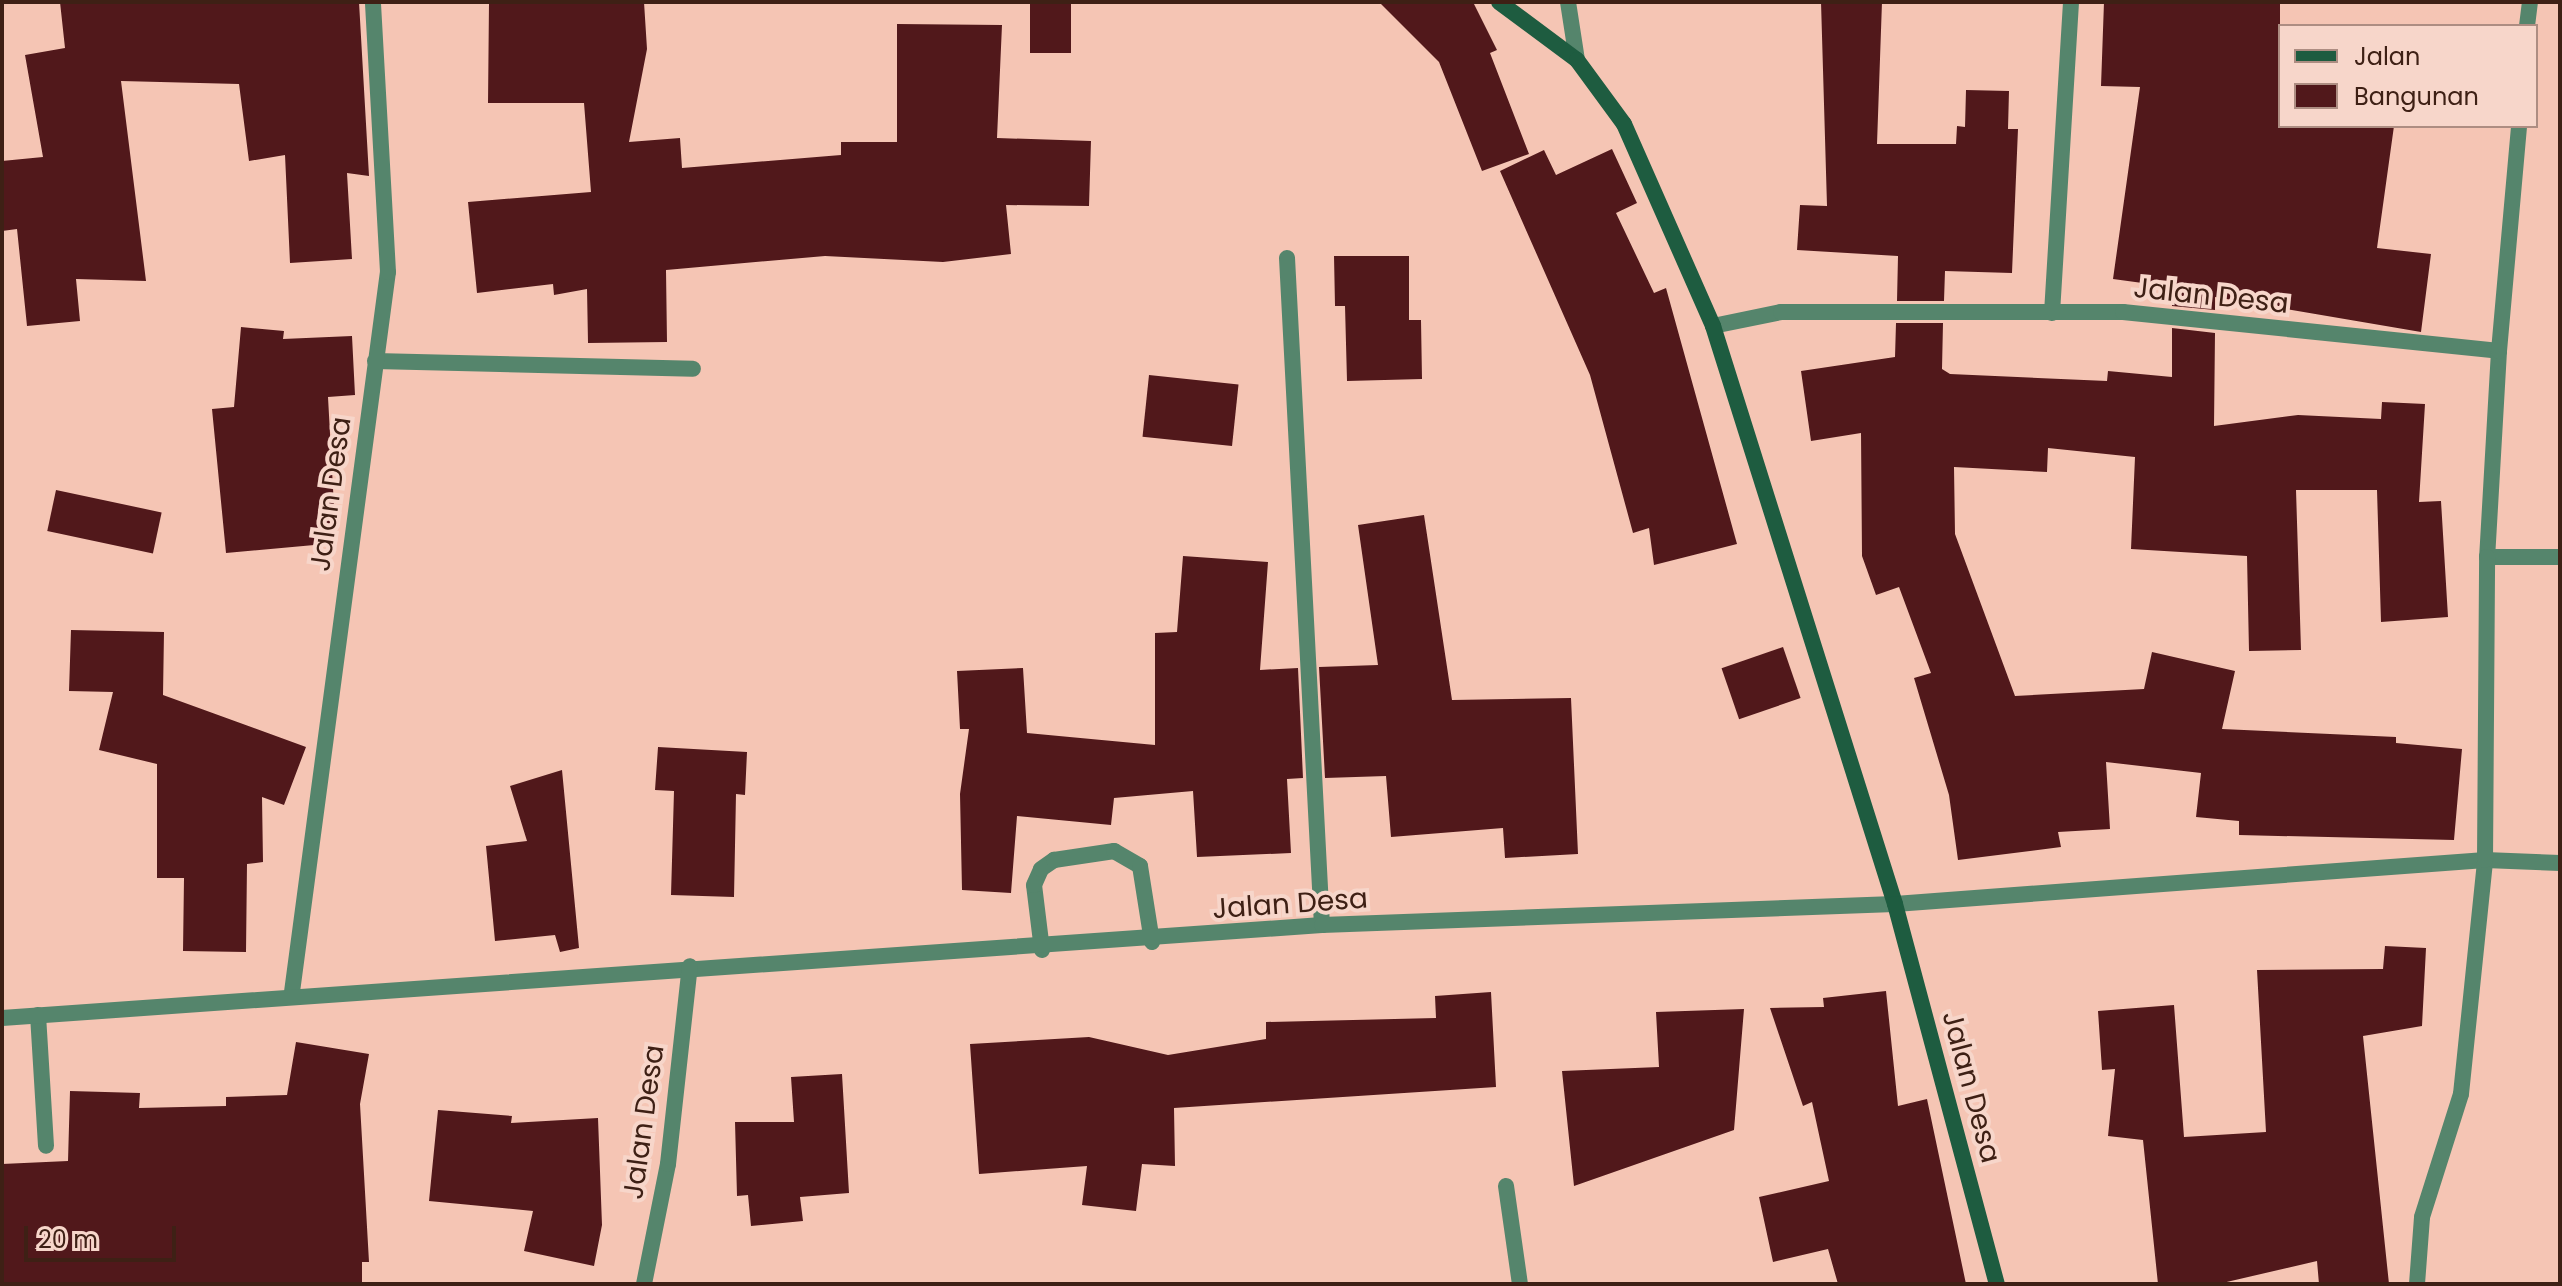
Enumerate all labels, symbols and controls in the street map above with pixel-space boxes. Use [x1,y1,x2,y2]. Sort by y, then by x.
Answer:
legend [2278,24,2538,128]
text: Jalan [2354,40,2420,73]
text: Bangunan [2354,80,2479,113]
street label: Jalan Desa [2132,271,2290,321]
street label: Jalan Desa [304,415,358,573]
street label: Jalan Desa [1211,882,1369,926]
street label: Jalan Desa [1935,1007,2007,1167]
street label: Jalan Desa [617,1043,671,1201]
scale bar [28,1210,180,1260]
text: 20 m [38,1223,98,1256]

